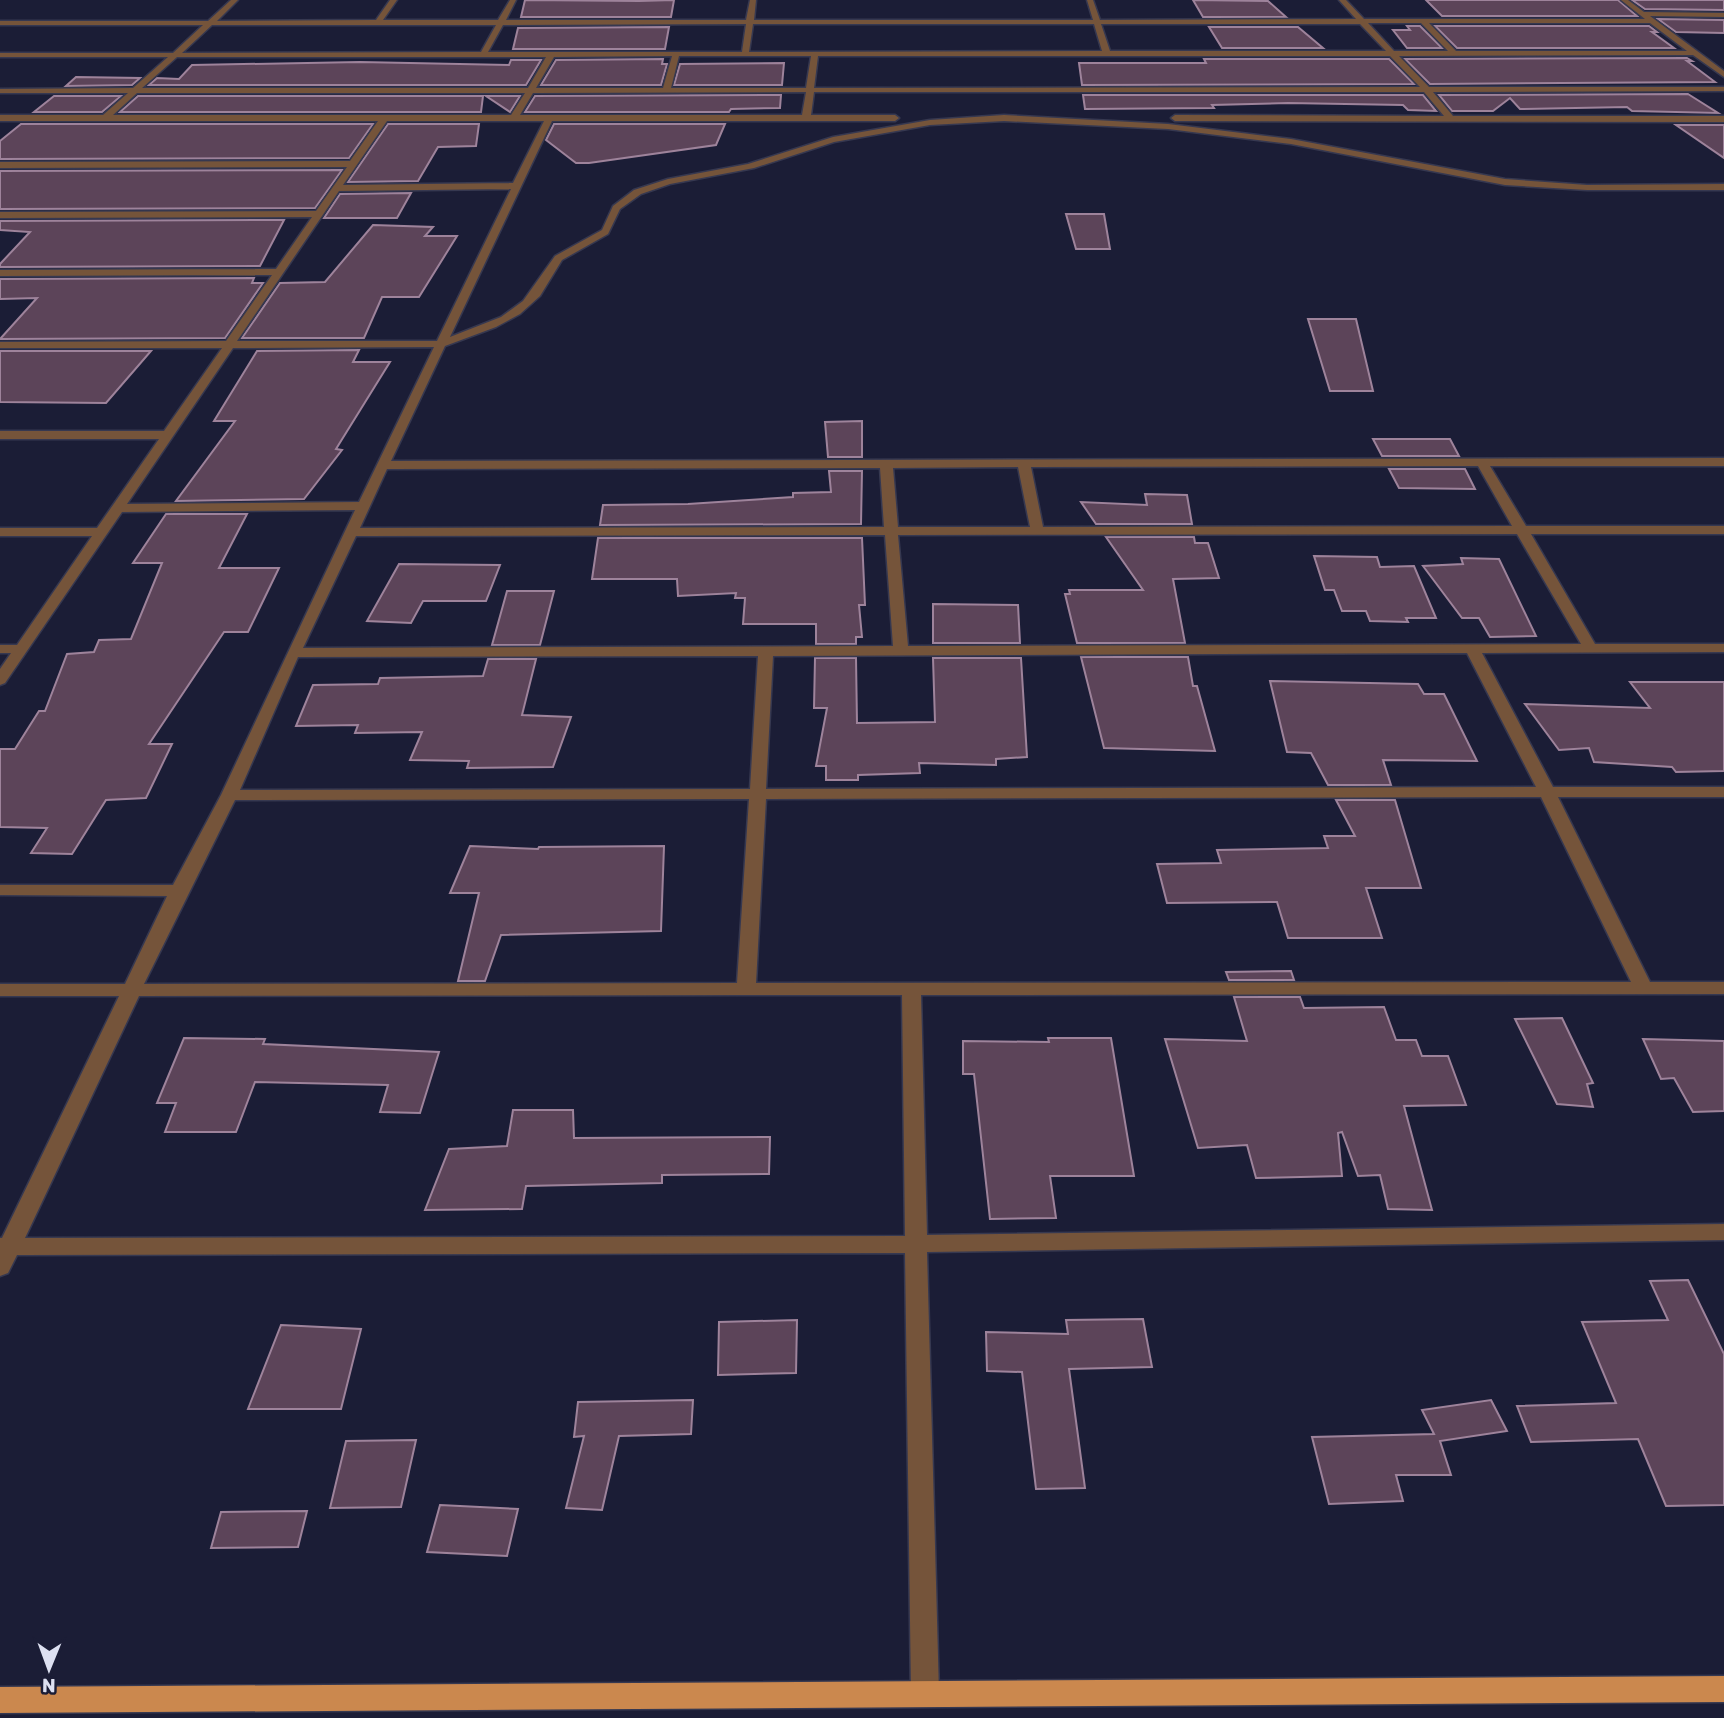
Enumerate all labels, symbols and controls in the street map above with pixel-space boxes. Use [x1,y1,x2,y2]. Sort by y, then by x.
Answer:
north arrow [14,1634,84,1704]
text: N [42,1674,56,1697]

